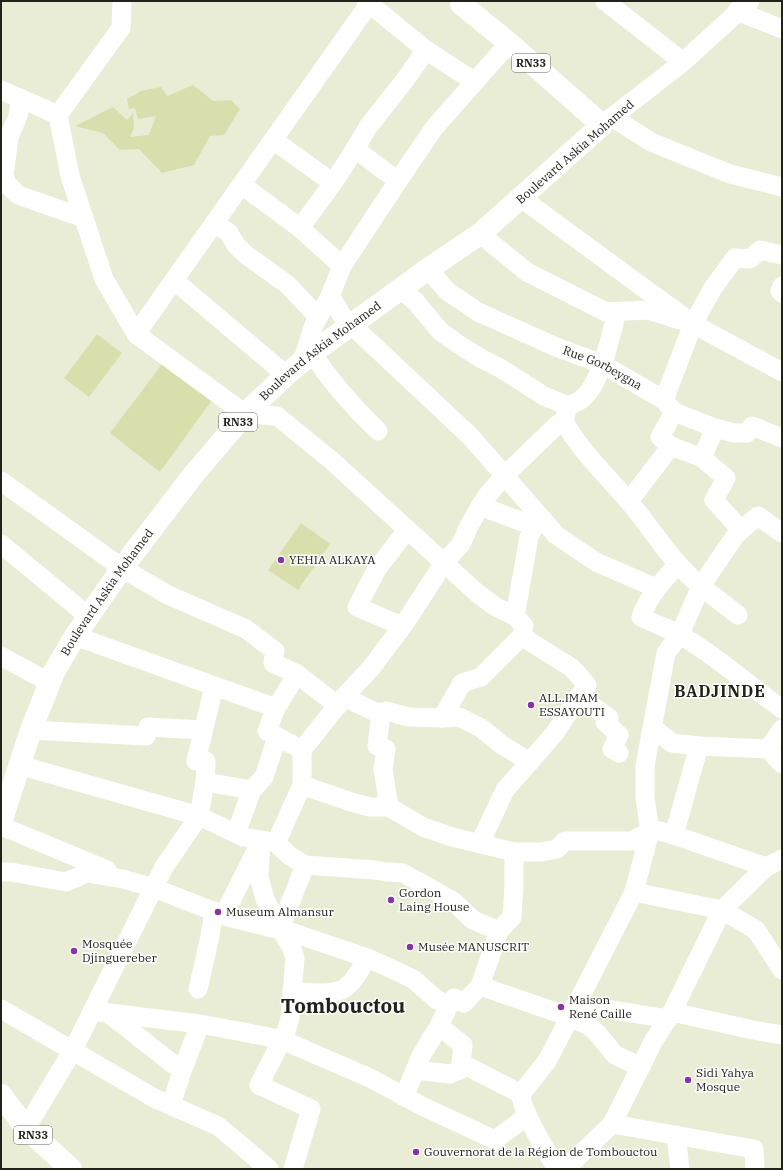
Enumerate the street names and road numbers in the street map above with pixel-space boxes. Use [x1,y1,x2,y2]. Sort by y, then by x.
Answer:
road number: RN33 [512,54,550,72]
street label: Boulevard Askia Mohamed [513,96,637,207]
street label: Boulevard Askia Mohamed [256,298,384,403]
street label: Rue Gorbeygna [561,342,645,393]
road number: RN33 [219,413,257,431]
street label: Boulevard Askia Mohamed [57,526,156,658]
road number: RN33 [14,1126,52,1144]

